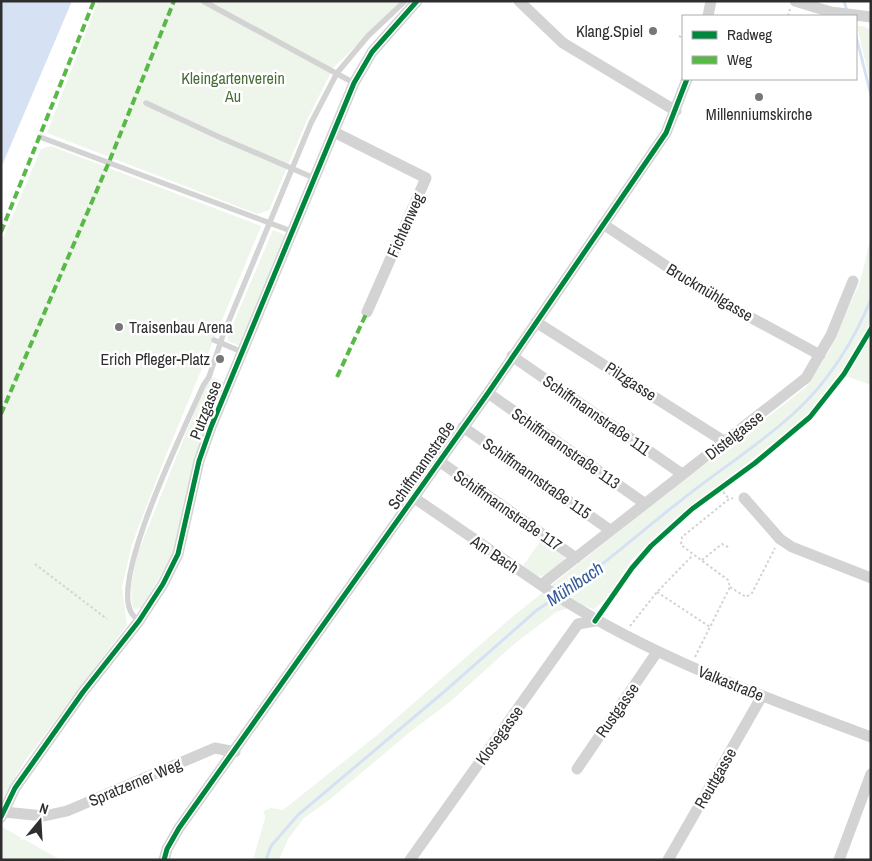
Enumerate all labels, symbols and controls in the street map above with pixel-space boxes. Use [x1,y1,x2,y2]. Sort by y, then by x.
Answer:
legend [682,15,857,80]
place label: Klang.Spiel [576,20,643,42]
text: Radweg [727,24,772,45]
marker: Klang.Spiel [647,25,659,37]
text: Weg [727,49,752,70]
park label: Kleingartenverein Au [181,67,285,107]
marker: Millenniumskirche [753,91,765,103]
place label: Millenniumskirche [706,103,812,125]
street label: Fichtenweg [381,189,429,260]
street label: Bruckmühlgasse [663,258,757,326]
place label: Traisenbau Arena [129,316,234,338]
marker: Traisenbau Arena [113,321,125,333]
place label: Erich Pfleger-Platz [101,348,210,370]
marker: Erich Pfleger-Platz [214,353,226,365]
street label: Pilzgasse [601,356,661,406]
street label: Schiffmannstraße 111 [539,370,656,461]
street label: Putzgasse [184,377,226,443]
street label: Schiffmannstraße 113 [507,402,625,494]
street label: Distelgasse [700,405,768,465]
street label: Schiffmannstraße [382,416,460,514]
street label: Schiffmannstraße 115 [478,432,596,524]
street label: Schiffmannstraße 117 [449,464,567,556]
street label: Am Bach [466,529,523,578]
water label: Mühlbach [541,555,608,612]
street label: Valkastraße [695,660,767,706]
street label: Rustgasse [590,678,644,742]
street label: Klosegasse [470,701,528,769]
street label: Reuttgasse [689,744,741,812]
street label: Spratzerner Weg [85,752,185,811]
north arrow [15,796,65,846]
text: N [37,799,51,818]

